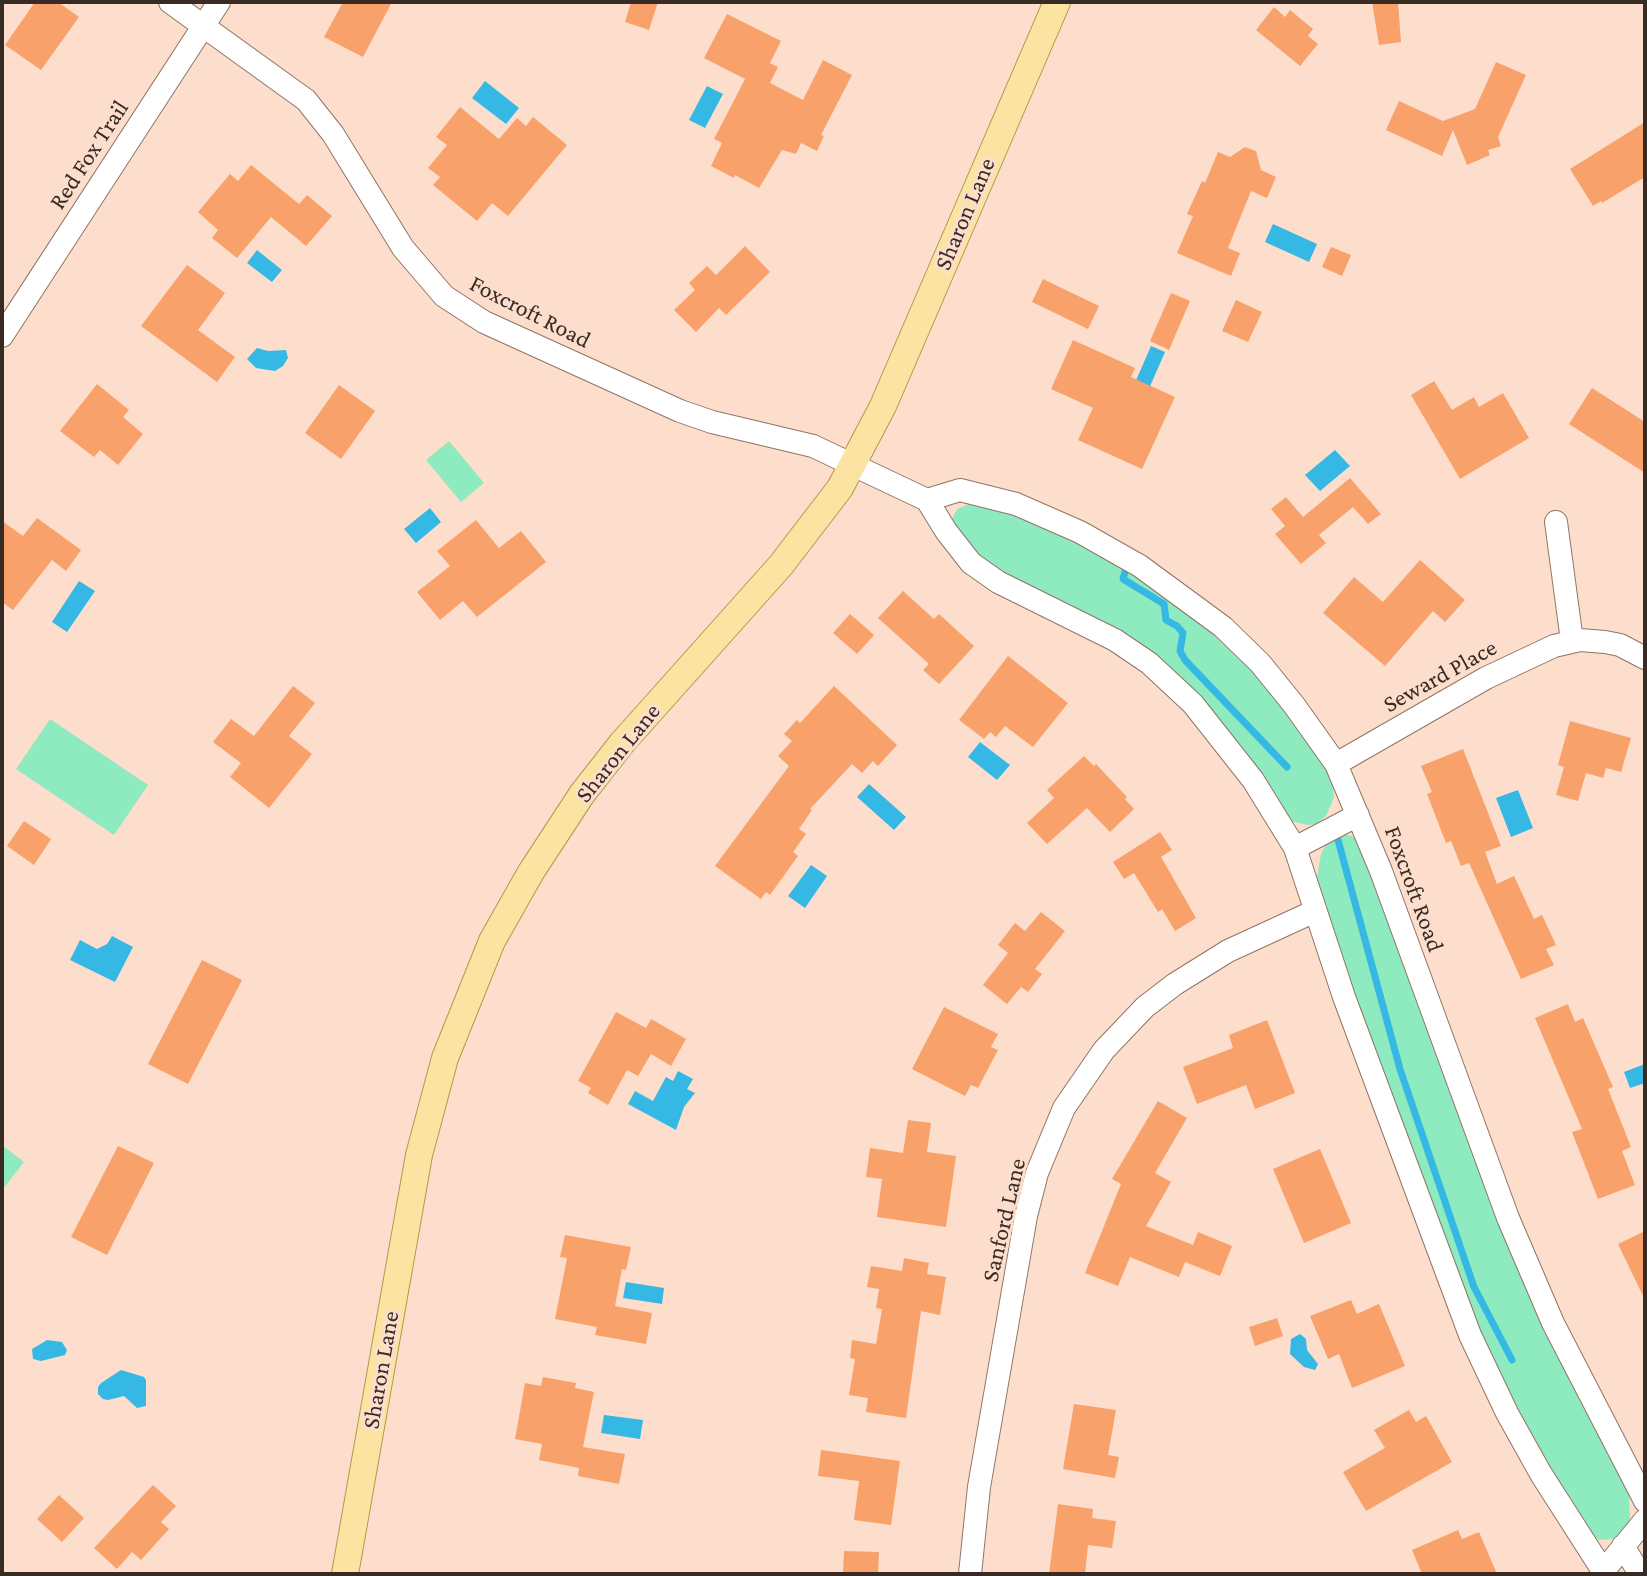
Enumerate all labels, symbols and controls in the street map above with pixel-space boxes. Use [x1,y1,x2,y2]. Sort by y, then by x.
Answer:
street label: Red Fox Trail [43,95,135,215]
street label: Sharon Lane [928,154,1002,274]
street label: Foxcroft Road [465,269,595,355]
street label: Seward Place [1378,633,1502,719]
street label: Sharon Lane [569,698,667,808]
street label: Foxcroft Road [1378,822,1450,956]
street label: Sanford Lane [976,1155,1032,1285]
street label: Sharon Lane [356,1309,406,1431]

